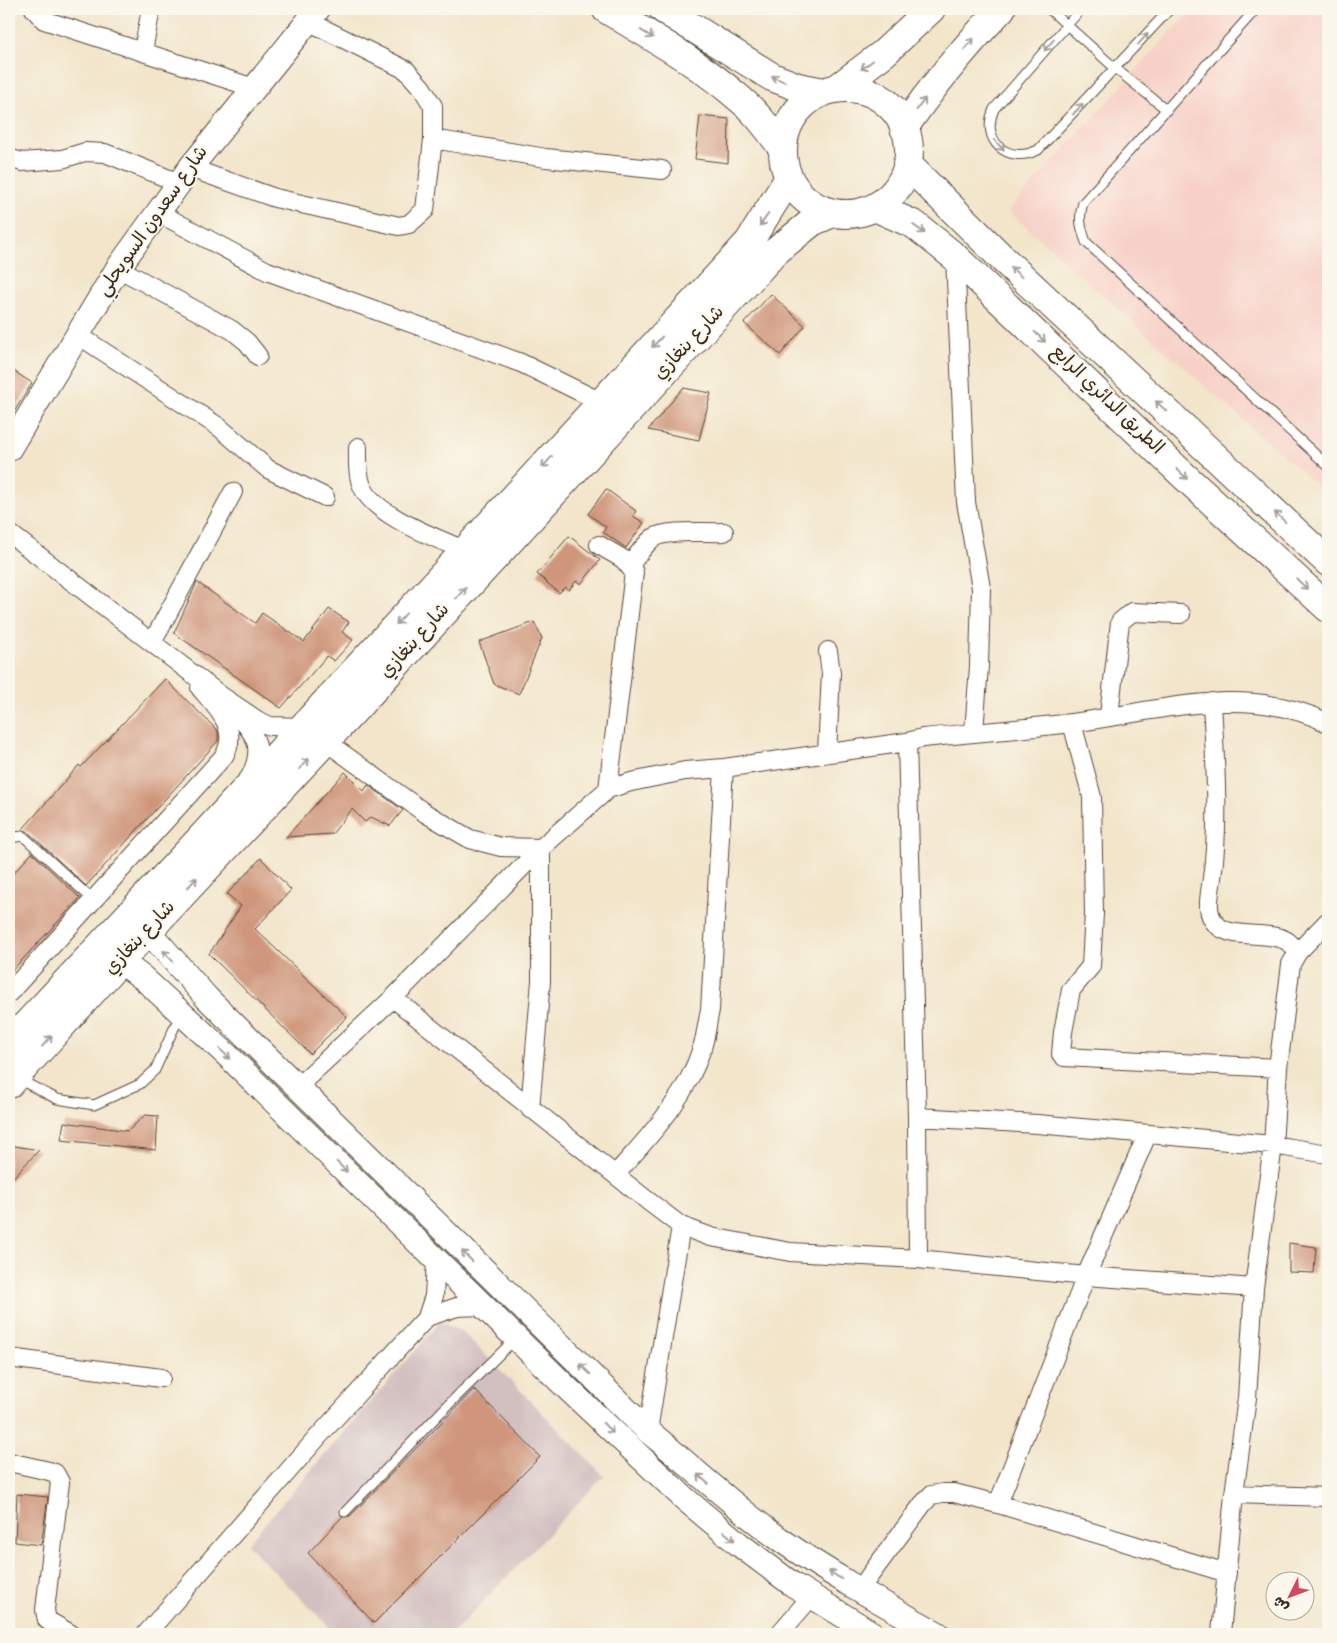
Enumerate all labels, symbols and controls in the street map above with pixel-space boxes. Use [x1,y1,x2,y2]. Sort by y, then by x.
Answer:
one-way arrow [640,29,654,39]
one-way arrow [1137,32,1149,45]
one-way arrow [963,37,975,50]
one-way arrow [1043,39,1055,52]
one-way arrow [861,60,874,71]
one-way arrow [771,73,786,83]
one-way arrow [916,97,926,111]
one-way arrow [1072,103,1084,115]
one-way arrow [993,139,1005,152]
street label: شارع سعدون السويحلي [92,141,216,303]
one-way arrow [759,213,769,227]
one-way arrow [912,223,925,234]
one-way arrow [1009,266,1022,278]
street label: شارع بنغازي [648,301,732,387]
one-way arrow [1033,331,1046,343]
one-way arrow [651,335,663,348]
street label: الطريق الدائري الرابع [1043,340,1169,462]
one-way arrow [1154,400,1167,412]
one-way arrow [541,455,553,468]
one-way arrow [1176,468,1188,480]
one-way arrow [1273,511,1286,523]
one-way arrow [1295,578,1308,589]
one-way arrow [455,587,467,600]
street label: شارع بنغازي [375,598,457,686]
one-way arrow [395,612,407,625]
one-way arrow [298,758,310,771]
one-way arrow [187,876,198,889]
street label: شارع بنغازي [99,896,183,982]
one-way arrow [162,949,174,962]
one-way arrow [41,1035,53,1048]
one-way arrow [219,1048,232,1060]
one-way arrow [336,1161,348,1174]
one-way arrow [461,1250,474,1262]
one-way arrow [578,1363,591,1375]
one-way arrow [602,1422,614,1434]
one-way arrow [697,1474,710,1485]
one-way arrow [722,1531,735,1542]
one-way arrow [828,1569,842,1579]
north arrow [1264,1570,1314,1620]
text: ش [1269,1591,1294,1616]

